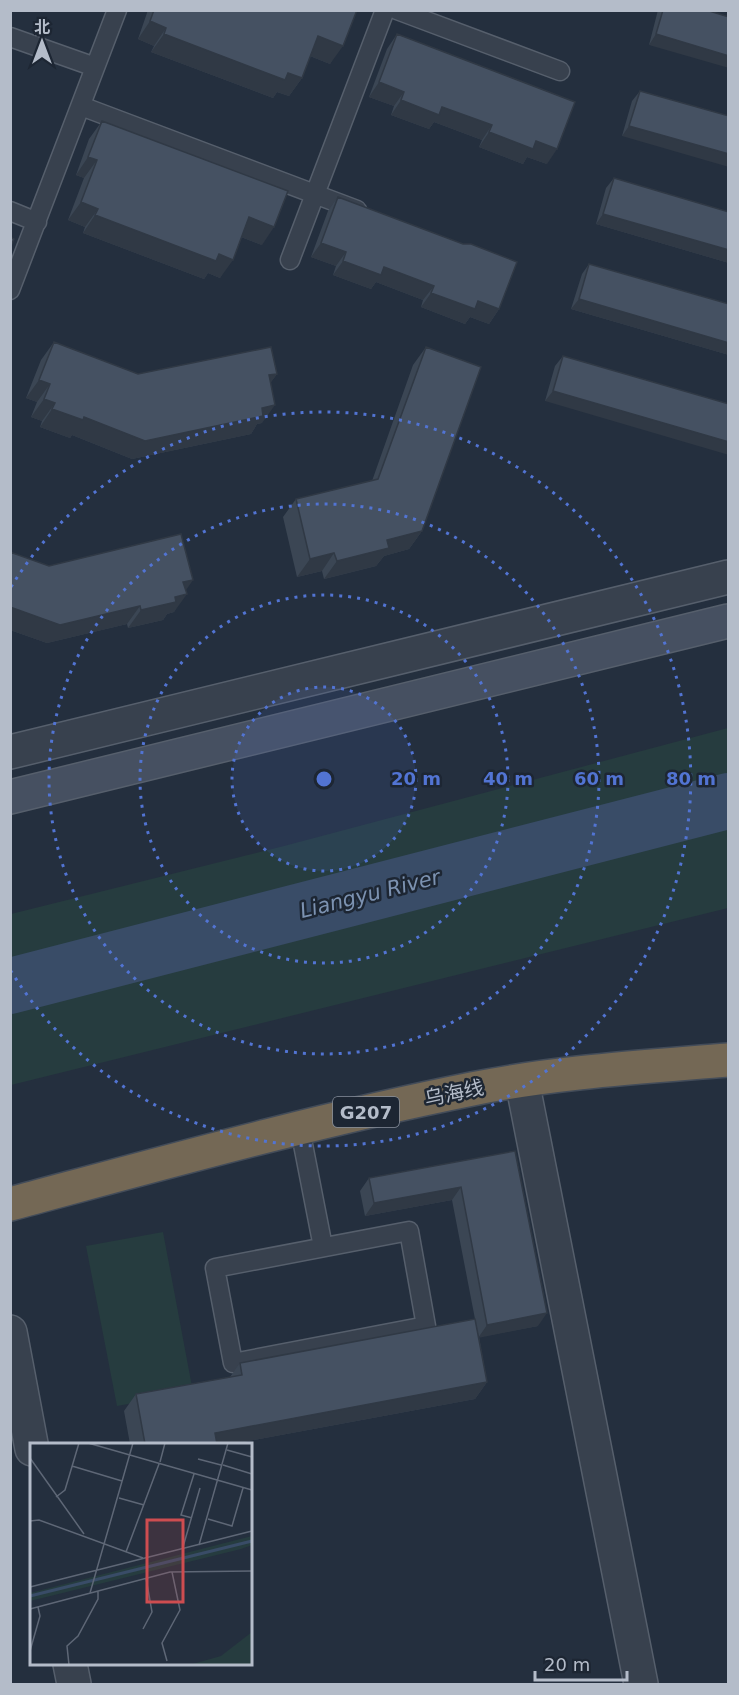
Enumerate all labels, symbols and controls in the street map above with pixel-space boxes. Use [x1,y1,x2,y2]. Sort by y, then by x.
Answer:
north arrow [12,12,72,72]
text: 北 [34,18,50,37]
text: 20 m [391,768,441,789]
text: 40 m [483,768,533,789]
text: 60 m [574,768,624,789]
text: 80 m [666,768,716,789]
centre of rings [314,769,334,789]
water label: Liangyu River [297,865,444,923]
street label: 乌海线 [422,1075,486,1111]
road number: G207 [333,1097,399,1127]
inset map [30,1443,252,1665]
scale bar [535,1644,626,1682]
text: 20 m [544,1654,590,1675]

